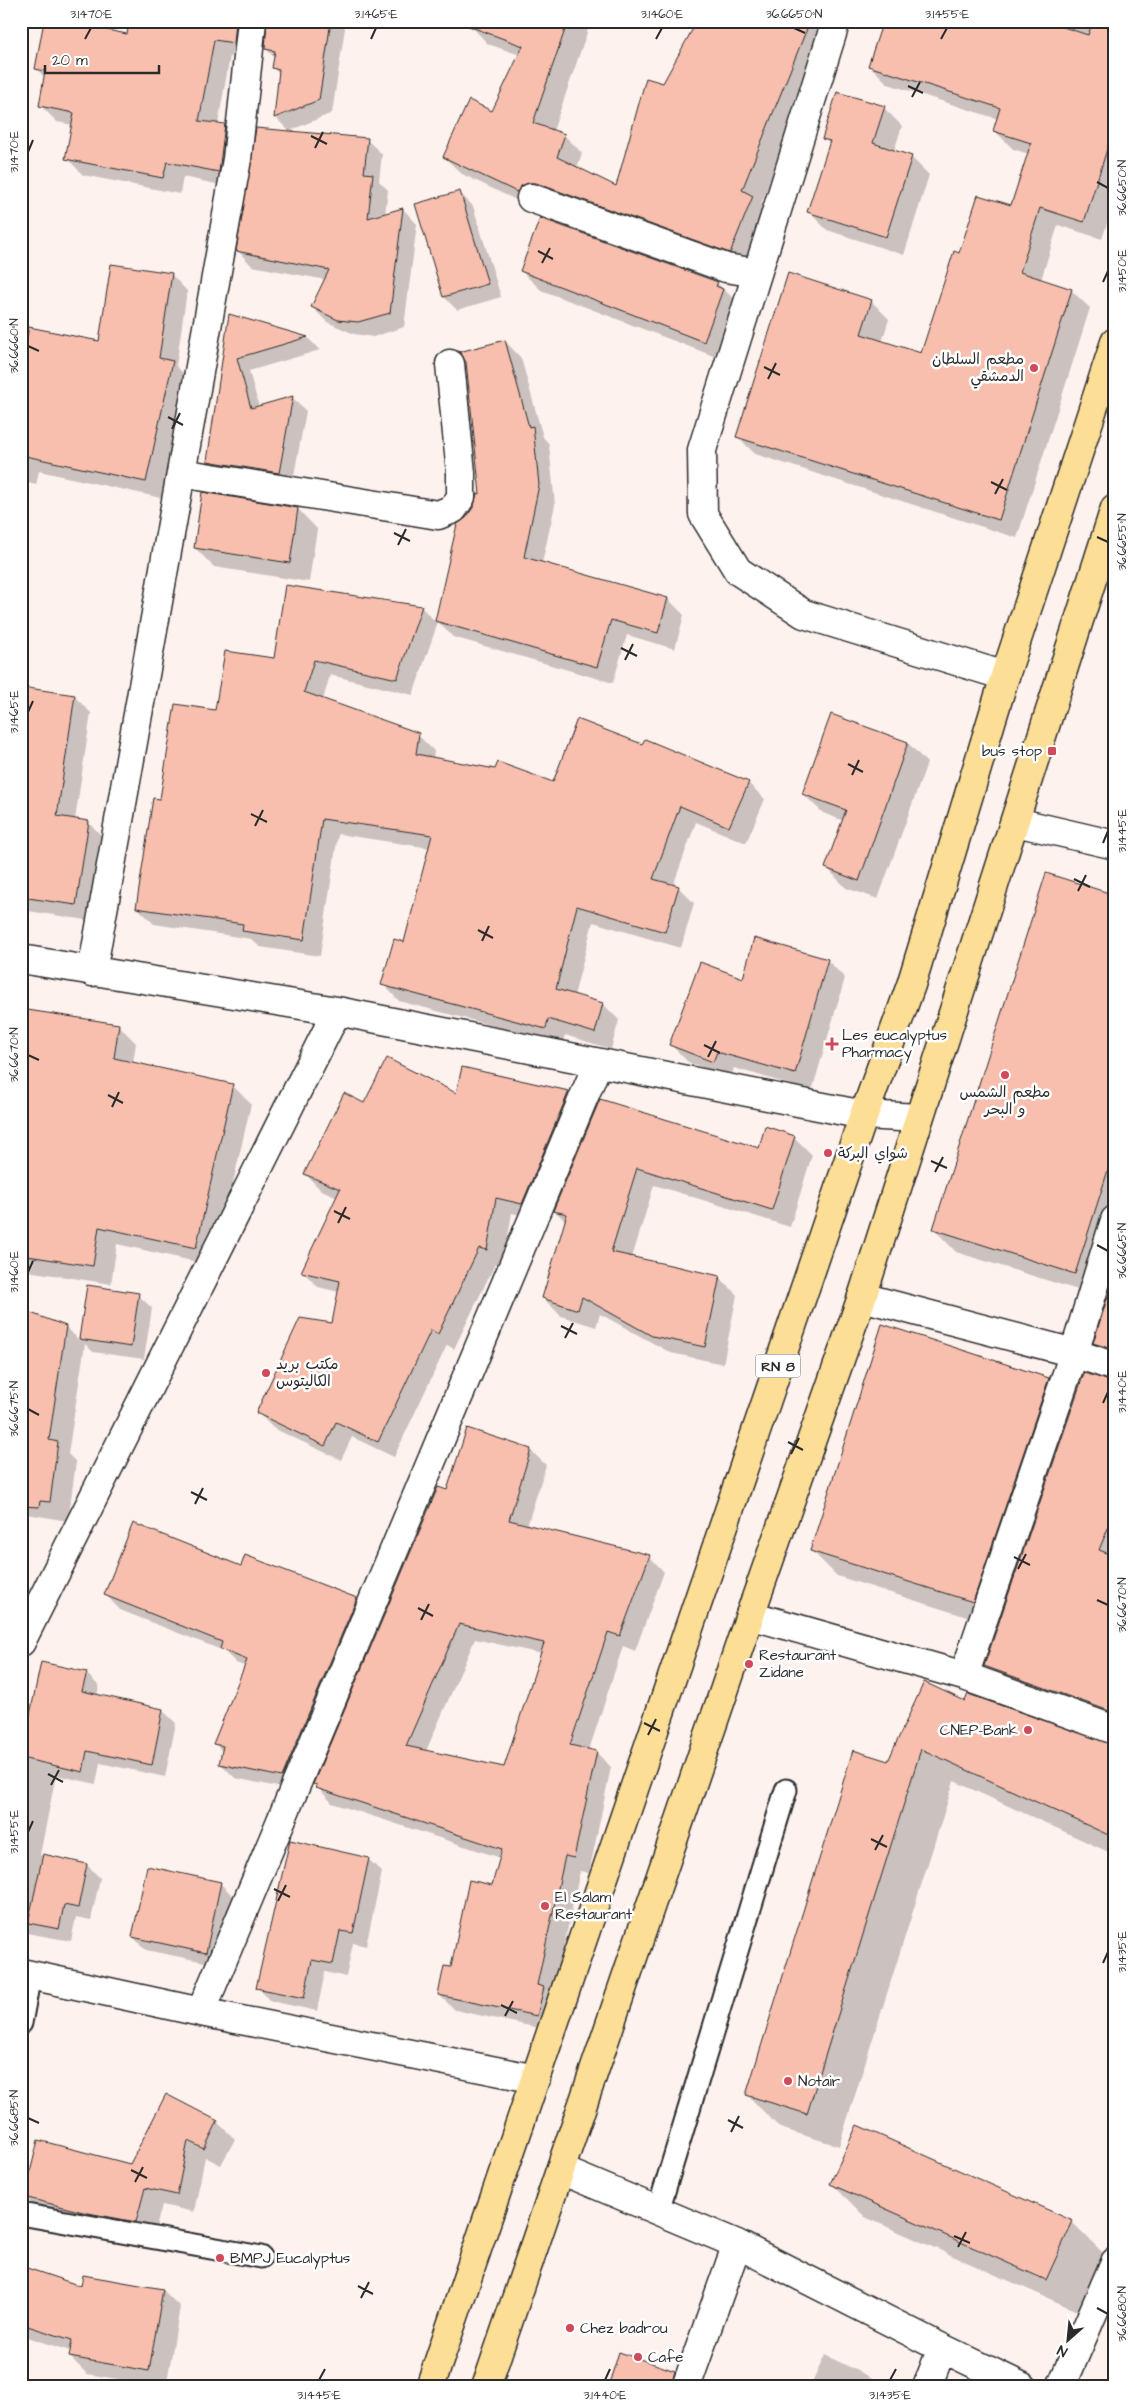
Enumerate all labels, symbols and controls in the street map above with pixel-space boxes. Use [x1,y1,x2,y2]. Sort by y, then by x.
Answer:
text: 3.1470°E [70,6,112,23]
text: 3.1465°E [354,6,398,23]
text: 3.1460°E [641,6,683,23]
text: 36.6650°N [766,6,823,23]
text: 3.1455°E [925,6,969,23]
scale bar [45,42,159,74]
text: 20 m [52,50,88,71]
text: 3.1470°E [6,131,23,173]
text: 36.6650°N [1114,159,1131,216]
text: 3.1450°E [1114,249,1131,293]
text: 36.6660°N [6,318,23,374]
place label: مطعم السلطان الدمشقي [932,349,1024,389]
marker: مطعم السلطان الدمشقي [1028,362,1040,374]
text: 36.6655°N [1114,513,1131,571]
text: 3.1465°E [6,690,23,734]
place label: bus stop [982,741,1042,762]
marker: bus stop [1046,745,1058,757]
text: 3.1445°E [1114,809,1131,853]
place label: Les eucalyptus Pharmacy [842,1025,948,1064]
text: 36.6670°N [6,1027,23,1083]
marker: Les eucalyptus Pharmacy [826,1038,838,1050]
marker: مطعم الشمس و البحر [999,1069,1011,1081]
place label: مطعم الشمس و البحر [960,1082,1050,1120]
place label: شواي البركة [838,1143,908,1164]
marker: شواي البركة [822,1147,834,1159]
text: 36.6665°N [1114,1222,1131,1279]
text: 3.1460°E [6,1251,23,1293]
place label: مكتب بريد الكاليتوس [276,1354,338,1392]
road number: RN 8 [756,1354,800,1378]
marker: مكتب بريد الكاليتوس [260,1367,272,1379]
text: 3.1440°E [1114,1371,1131,1413]
text: 36.6675°N [6,1380,23,1437]
text: 36.6670°N [1114,1577,1131,1633]
place label: Restaurant Zidane [759,1645,836,1683]
marker: Restaurant Zidane [743,1658,755,1670]
place label: CNEP-Bank [940,1720,1018,1741]
marker: CNEP-Bank [1022,1724,1034,1736]
text: 3.1455°E [6,1810,23,1854]
place label: El Salam Restaurant [555,1887,632,1925]
marker: El Salam Restaurant [539,1900,551,1912]
text: 3.1435°E [1114,1931,1131,1973]
place label: Notair [798,2071,840,2092]
marker: Notair [782,2075,794,2087]
text: 36.6685°N [6,2089,23,2146]
place label: BMPJ Eucalyptus [230,2248,351,2270]
marker: BMPJ Eucalyptus [214,2252,226,2264]
text: 36.6680°N [1114,2286,1131,2342]
north arrow [1044,2316,1094,2366]
place label: Chez badrou [580,2318,668,2339]
marker: Chez badrou [564,2322,576,2334]
text: N [1054,2340,1071,2362]
place label: Cafe [648,2347,683,2368]
marker: Cafe [632,2351,644,2363]
text: 3.1445°E [297,2387,341,2404]
text: 3.1440°E [584,2387,626,2404]
text: 3.1435°E [869,2387,911,2404]

